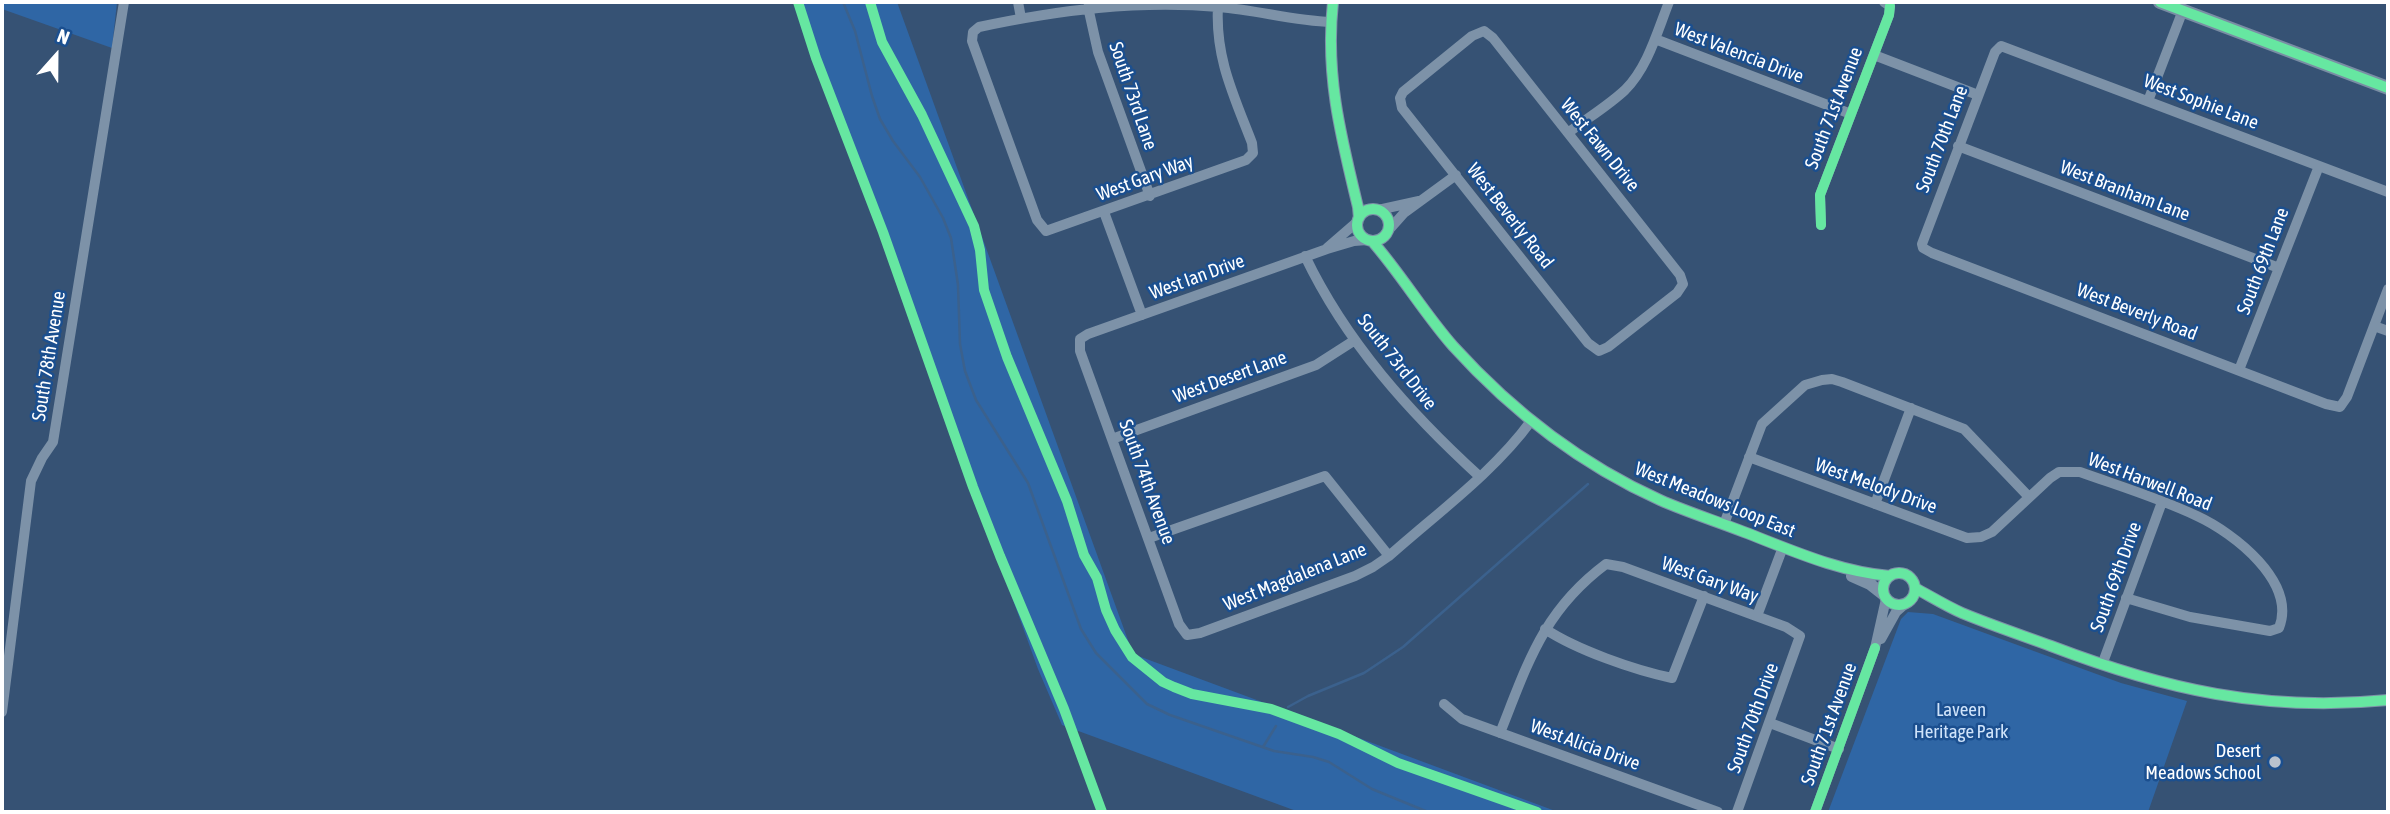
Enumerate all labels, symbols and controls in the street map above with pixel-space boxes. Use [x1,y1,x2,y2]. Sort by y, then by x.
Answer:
street label: West Valencia Drive [1671,18,1807,88]
north arrow [21,21,91,91]
text: N [54,24,73,49]
street label: South 73rd Lane [1104,39,1162,153]
street label: South 71st Avenue [1800,44,1868,172]
street label: West Sophie Lane [2140,70,2262,134]
street label: South 70th Lane [1911,82,1973,196]
street label: West Fawn Drive [1556,94,1644,196]
street label: West Gary Way [1093,150,1197,206]
street label: West Branham Lane [2057,156,2193,226]
street label: West Beverly Road [1462,159,1558,273]
street label: South 69th Lane [2232,204,2294,318]
street label: West Ian Drive [1147,249,1247,305]
street label: West Beverly Road [2073,279,2201,345]
street label: South 78th Avenue [27,289,71,423]
street label: South 73rd Drive [1353,310,1441,414]
street label: West Desert Lane [1170,346,1290,408]
street label: South 74th Avenue [1114,416,1180,548]
street label: West Harwell Road [2085,448,2215,516]
street label: West Melody Drive [1812,453,1940,519]
street label: West Meadows Loop East [1631,457,1799,543]
street label: South 69th Drive [2086,519,2146,635]
street label: West Magdalena Lane [1220,538,1370,616]
street label: West Gary Way [1658,552,1762,608]
street label: South 70th Drive [1723,660,1783,776]
street label: South 71st Avenue [1796,660,1862,788]
park label: Laveen Heritage Park [1914,699,2008,743]
street label: West Alicia Drive [1527,715,1643,775]
place label: Desert Meadows School [2145,740,2261,784]
marker: Desert Meadows School [2267,754,2283,770]

